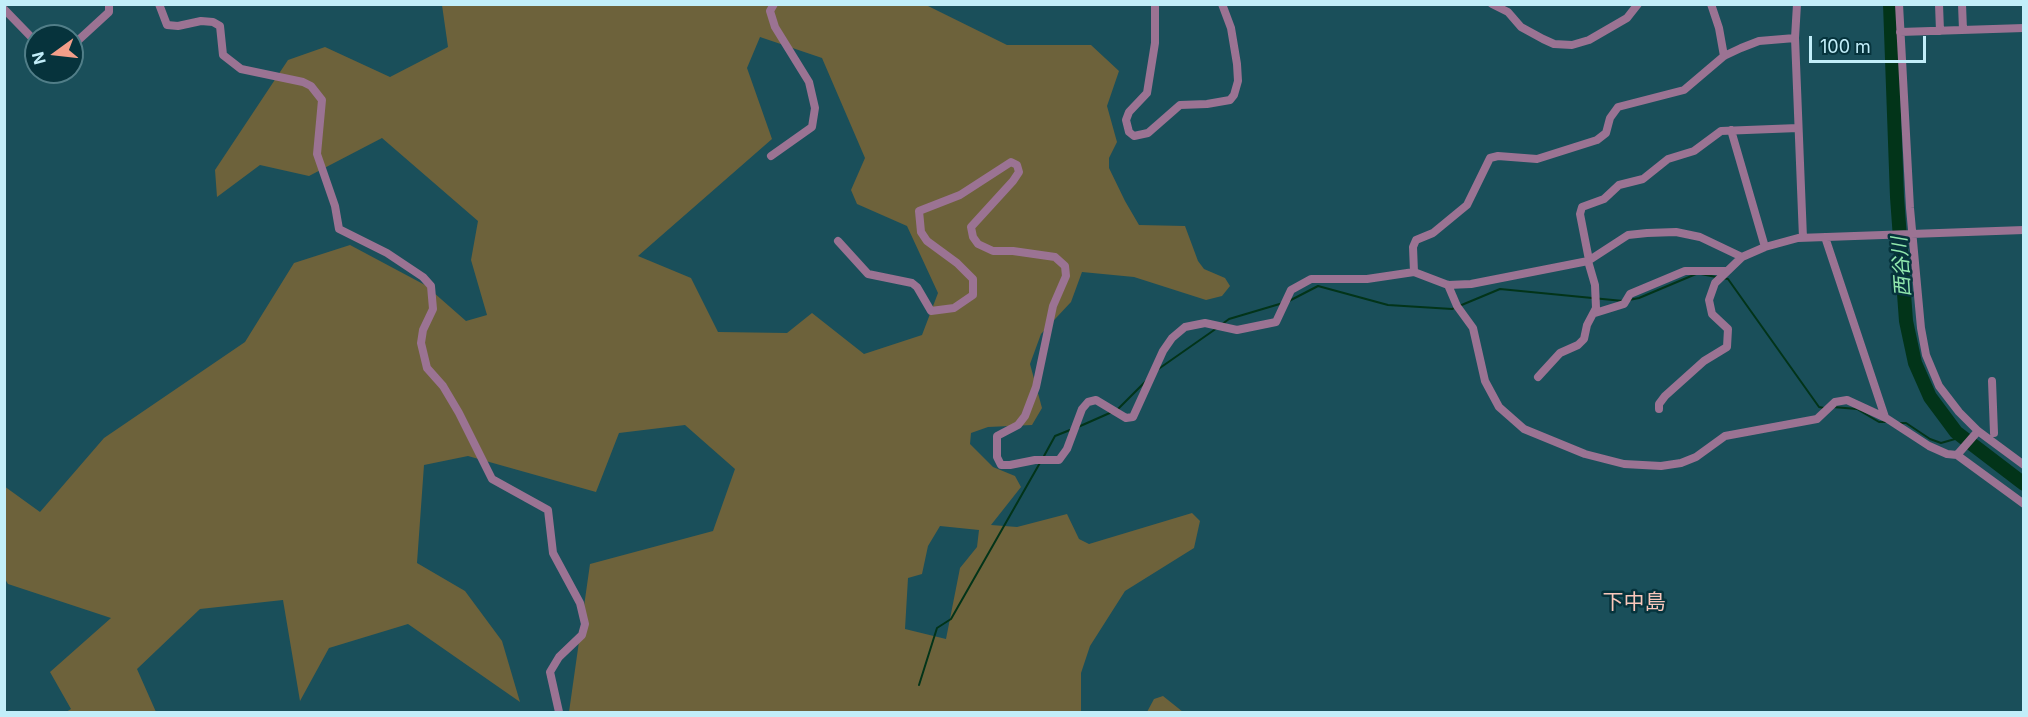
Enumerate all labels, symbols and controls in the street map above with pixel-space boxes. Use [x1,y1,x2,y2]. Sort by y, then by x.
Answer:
north arrow [24,24,84,84]
scale bar [1812,24,1929,62]
text: 100 m [1820,36,1871,57]
text: N [27,50,50,67]
water label: 西谷川 [1888,236,1916,298]
district label: 下中島 [1603,590,1665,616]

